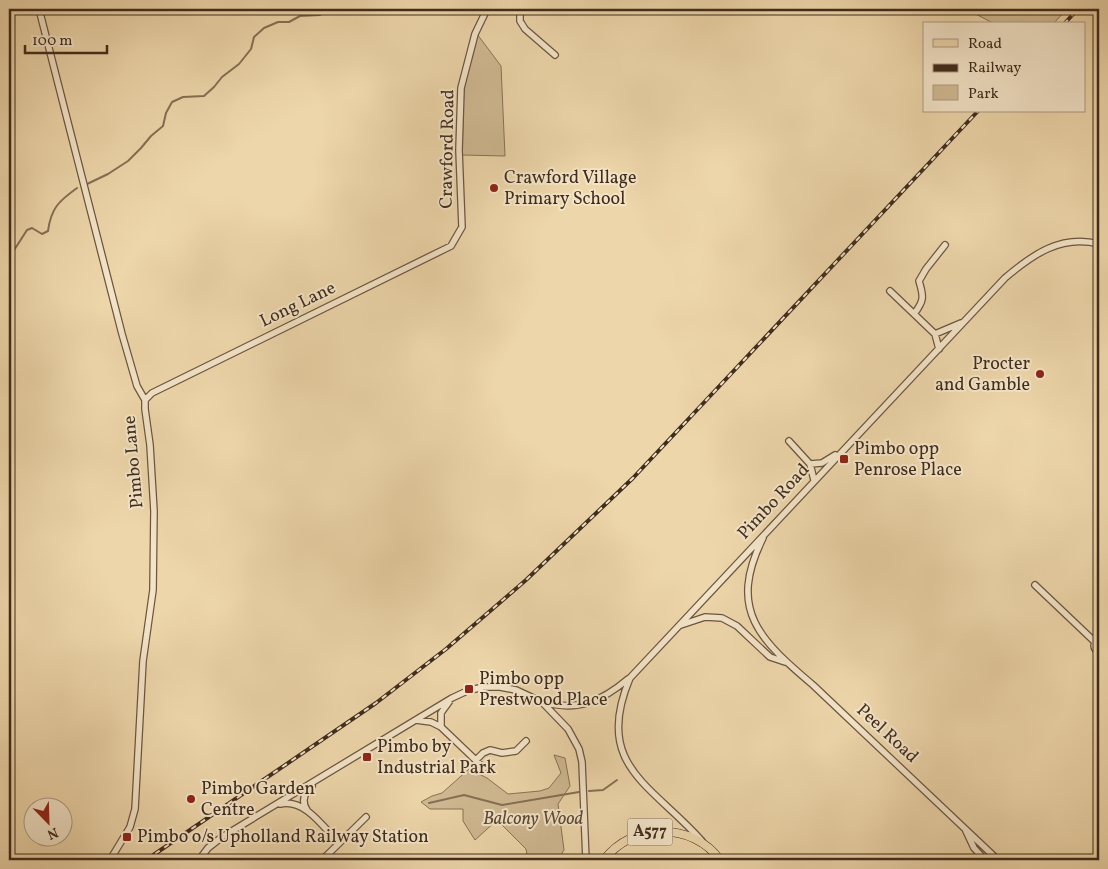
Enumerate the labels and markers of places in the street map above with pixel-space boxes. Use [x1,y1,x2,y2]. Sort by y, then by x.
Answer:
place label: Crawford Village Primary School [504,166,636,212]
marker: Crawford Village Primary School [488,182,500,194]
place label: Procter and Gamble [935,352,1030,398]
marker: Procter and Gamble [1034,368,1046,380]
place label: Pimbo opp Penrose Place [854,437,962,483]
marker: Pimbo opp Penrose Place [838,453,850,465]
place label: Pimbo opp Prestwood Place [479,667,608,713]
marker: Pimbo opp Prestwood Place [463,683,475,695]
place label: Pimbo by Industrial Park [377,735,496,781]
marker: Pimbo by Industrial Park [361,751,373,763]
place label: Pimbo Garden Centre [201,777,315,823]
marker: Pimbo Garden Centre [185,793,197,805]
place label: Pimbo o/s Upholland Railway Station [137,825,429,850]
marker: Pimbo o/s Upholland Railway Station [121,831,133,843]

